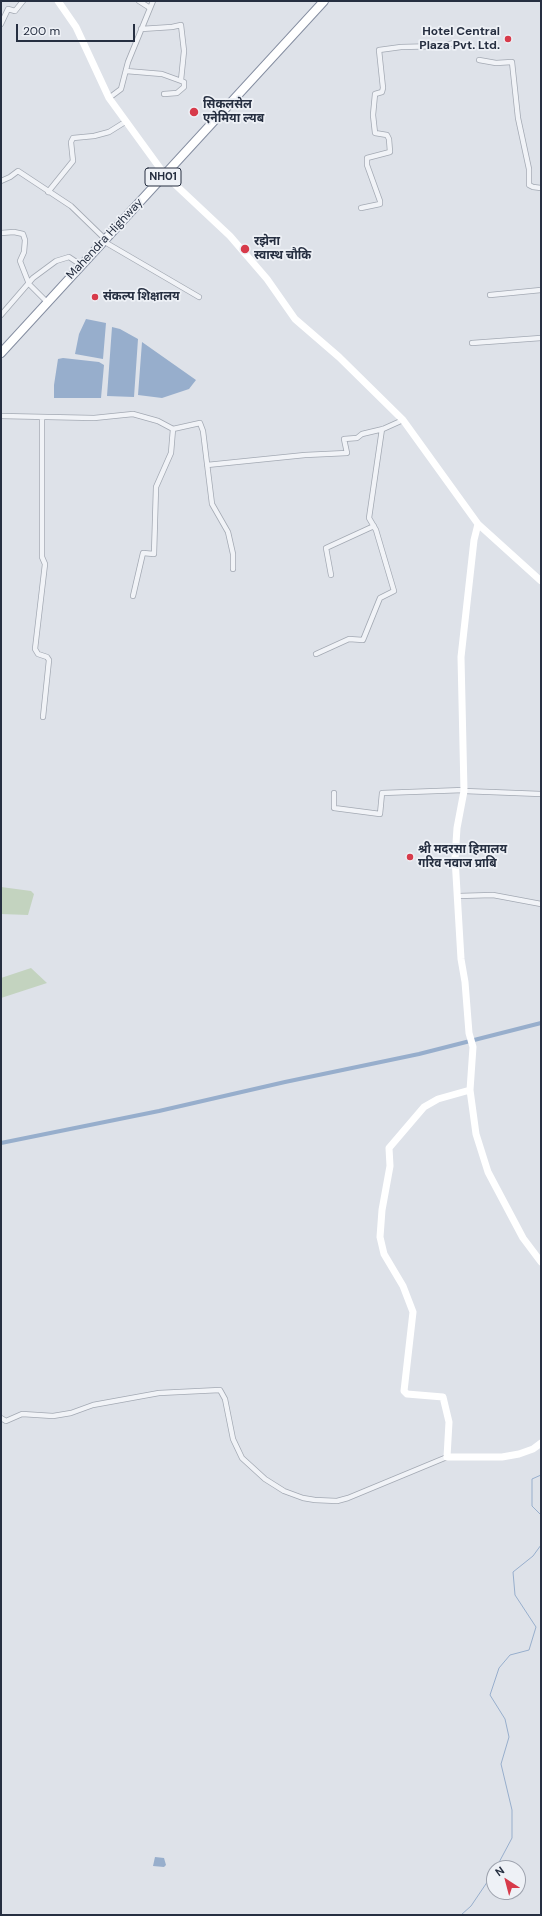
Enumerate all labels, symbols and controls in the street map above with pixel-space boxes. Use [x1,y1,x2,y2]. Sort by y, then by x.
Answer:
scale bar [18,16,137,42]
text: 200 m [23,23,60,39]
place label: Hotel Central Plaza Pvt. Ltd. [419,25,500,53]
marker: Hotel Central Plaza Pvt. Ltd. [503,34,513,44]
place label: सिकलसेल एनेमिया ल्यब [203,98,264,126]
marker: सिकलसेल एनेमिया ल्यब [188,106,200,118]
road number: NH01 [145,168,181,186]
street label: Mahendra Highway [64,196,146,282]
place label: रझेना स्वास्थ चौकि [254,235,311,263]
marker: रझेना स्वास्थ चौकि [239,243,251,255]
place label: संकल्प शिक्षालय [103,290,180,304]
marker: संकल्प शिक्षालय [90,292,100,302]
place label: श्री मदरसा हिमालय गरिव नवाज प्राबि [418,843,507,871]
marker: श्री मदरसा हिमालय गरिव नवाज प्राबि [405,852,415,862]
north arrow [486,1860,526,1900]
text: N [492,1863,507,1879]

